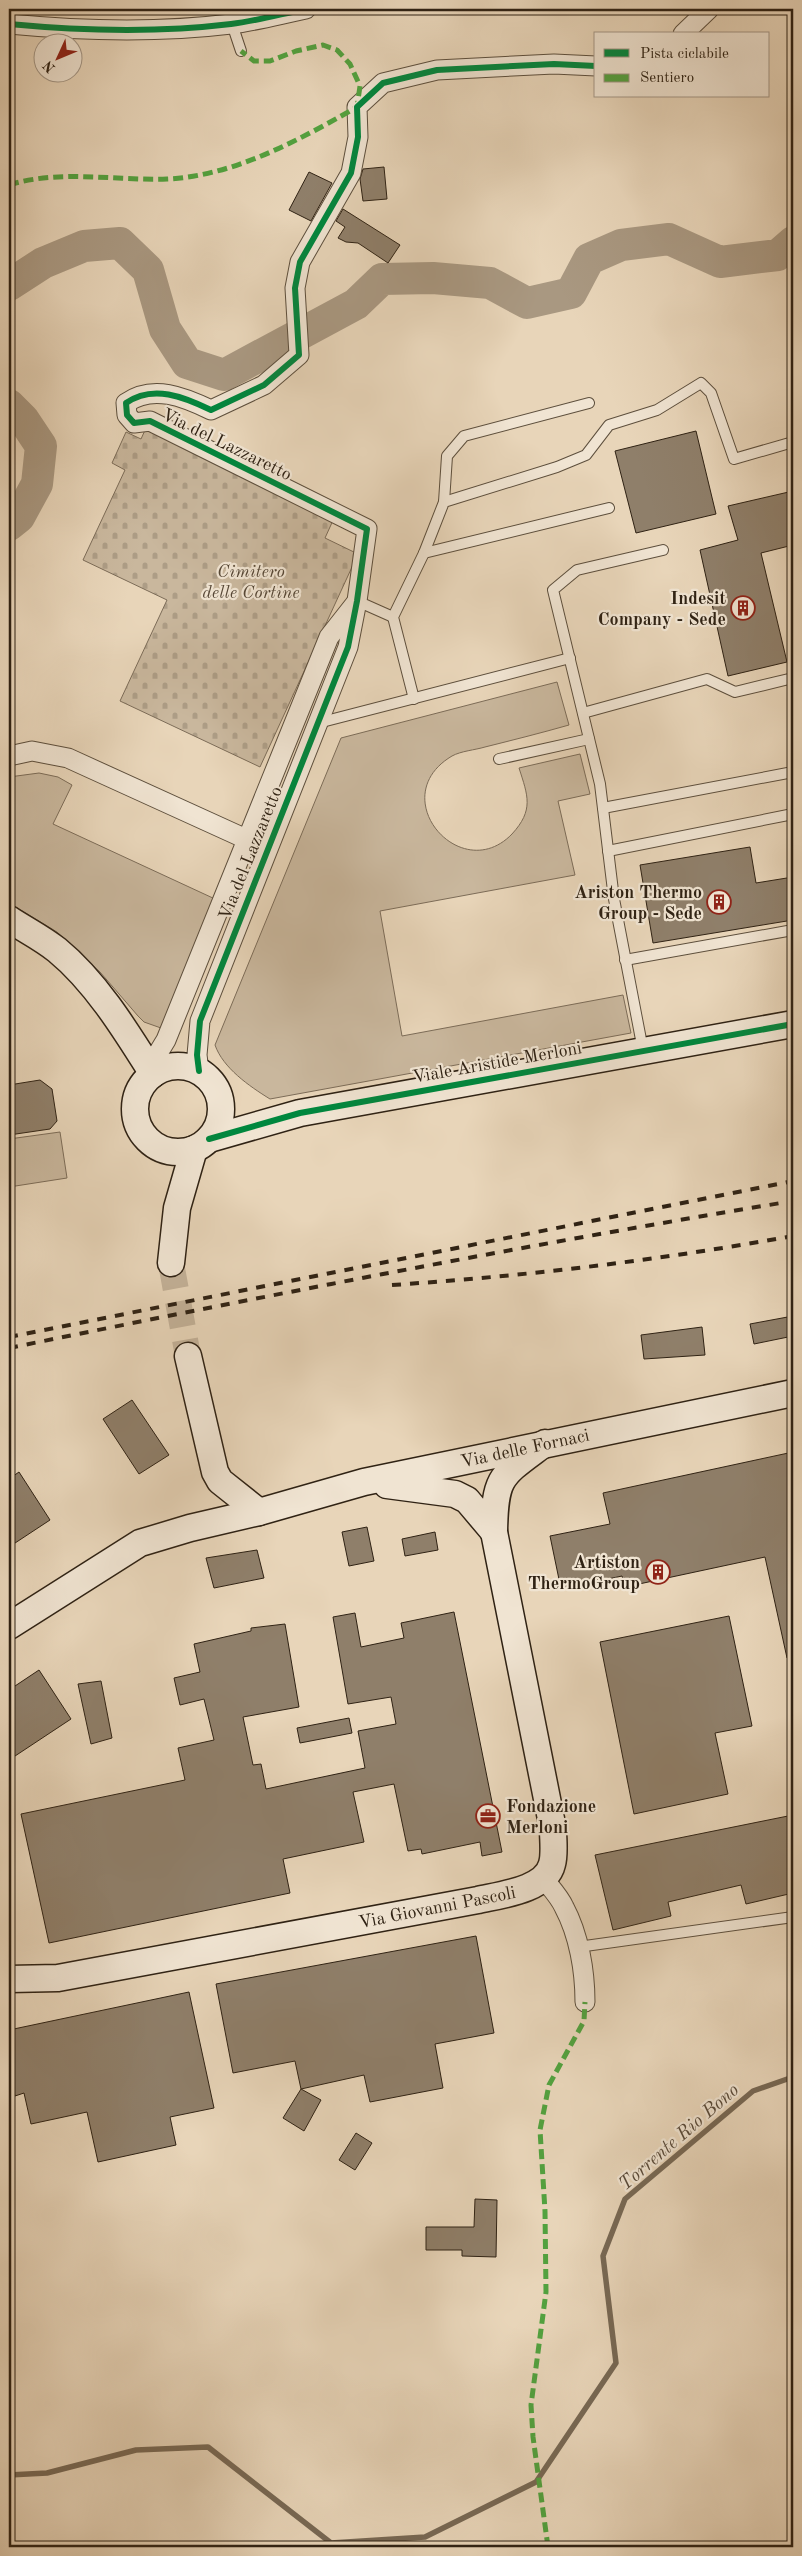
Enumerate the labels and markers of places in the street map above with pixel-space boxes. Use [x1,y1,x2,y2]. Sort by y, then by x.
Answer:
place label: Indesit Company - Sede [598,590,726,629]
building icon: Indesit Company - Sede [730,595,756,621]
place label: Ariston Thermo Group - Sede [574,884,702,923]
building icon: Ariston Thermo Group - Sede [706,889,732,915]
place label: Artiston ThermoGroup [528,1554,640,1593]
building icon: Artiston ThermoGroup [645,1559,671,1585]
place label: Fondazione Merloni [506,1798,596,1837]
office icon: Fondazione Merloni [475,1803,501,1829]

